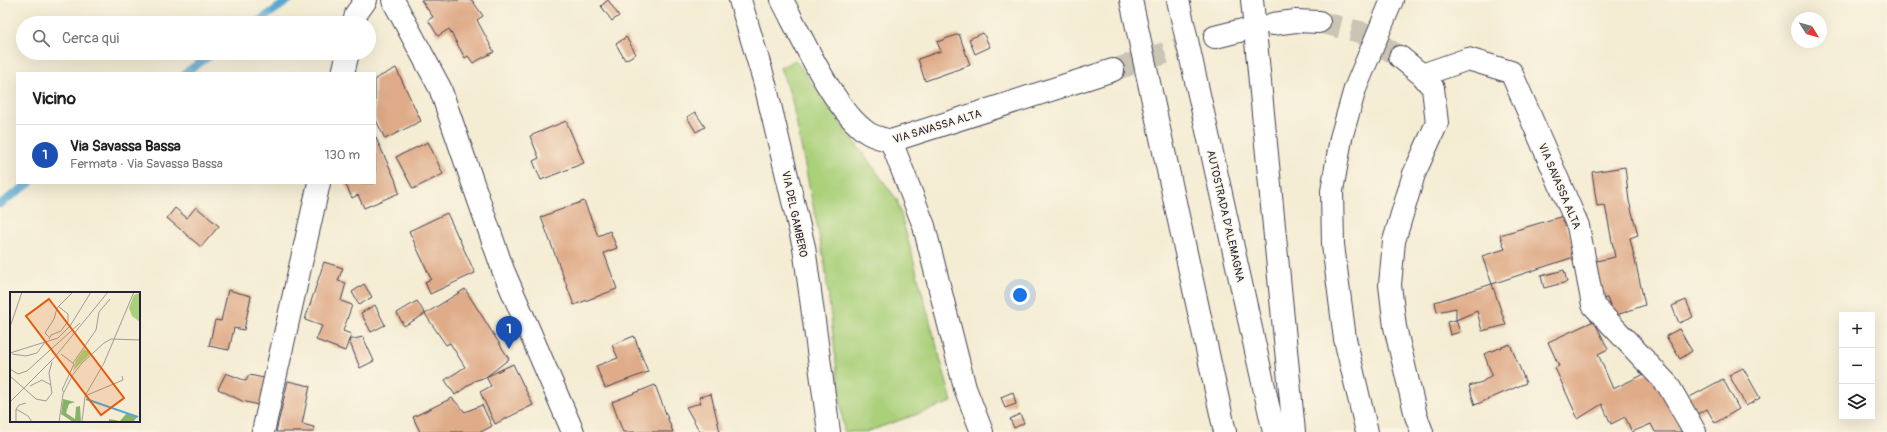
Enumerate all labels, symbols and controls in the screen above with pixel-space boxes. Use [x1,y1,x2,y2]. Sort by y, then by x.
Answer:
north arrow [1791,12,1827,48]
search box [16,16,376,60]
icon: search [30,27,52,49]
text: Cerca qui [62,29,119,48]
text: Vicino [32,88,76,109]
street label: VIA SAVASSA ALTA [891,107,983,146]
text: Via Savassa Bassa [70,137,181,156]
street label: VIA SAVASSA ALTA [1536,141,1583,231]
text: 1 [42,147,48,163]
text: 130 m [324,147,360,163]
street label: AUTOSTRADA D'ALEMAGNA [1204,149,1247,283]
text: Fermata · Via Savassa Bassa [70,156,223,172]
street label: VIA DEL GAMBERO [779,170,810,259]
your location [1010,285,1030,305]
inset map [10,292,140,422]
map controls [1839,312,1875,420]
button: + [1839,312,1875,348]
pin: 1 [496,316,522,349]
button: − [1839,348,1875,384]
button: layers [1839,384,1875,420]

